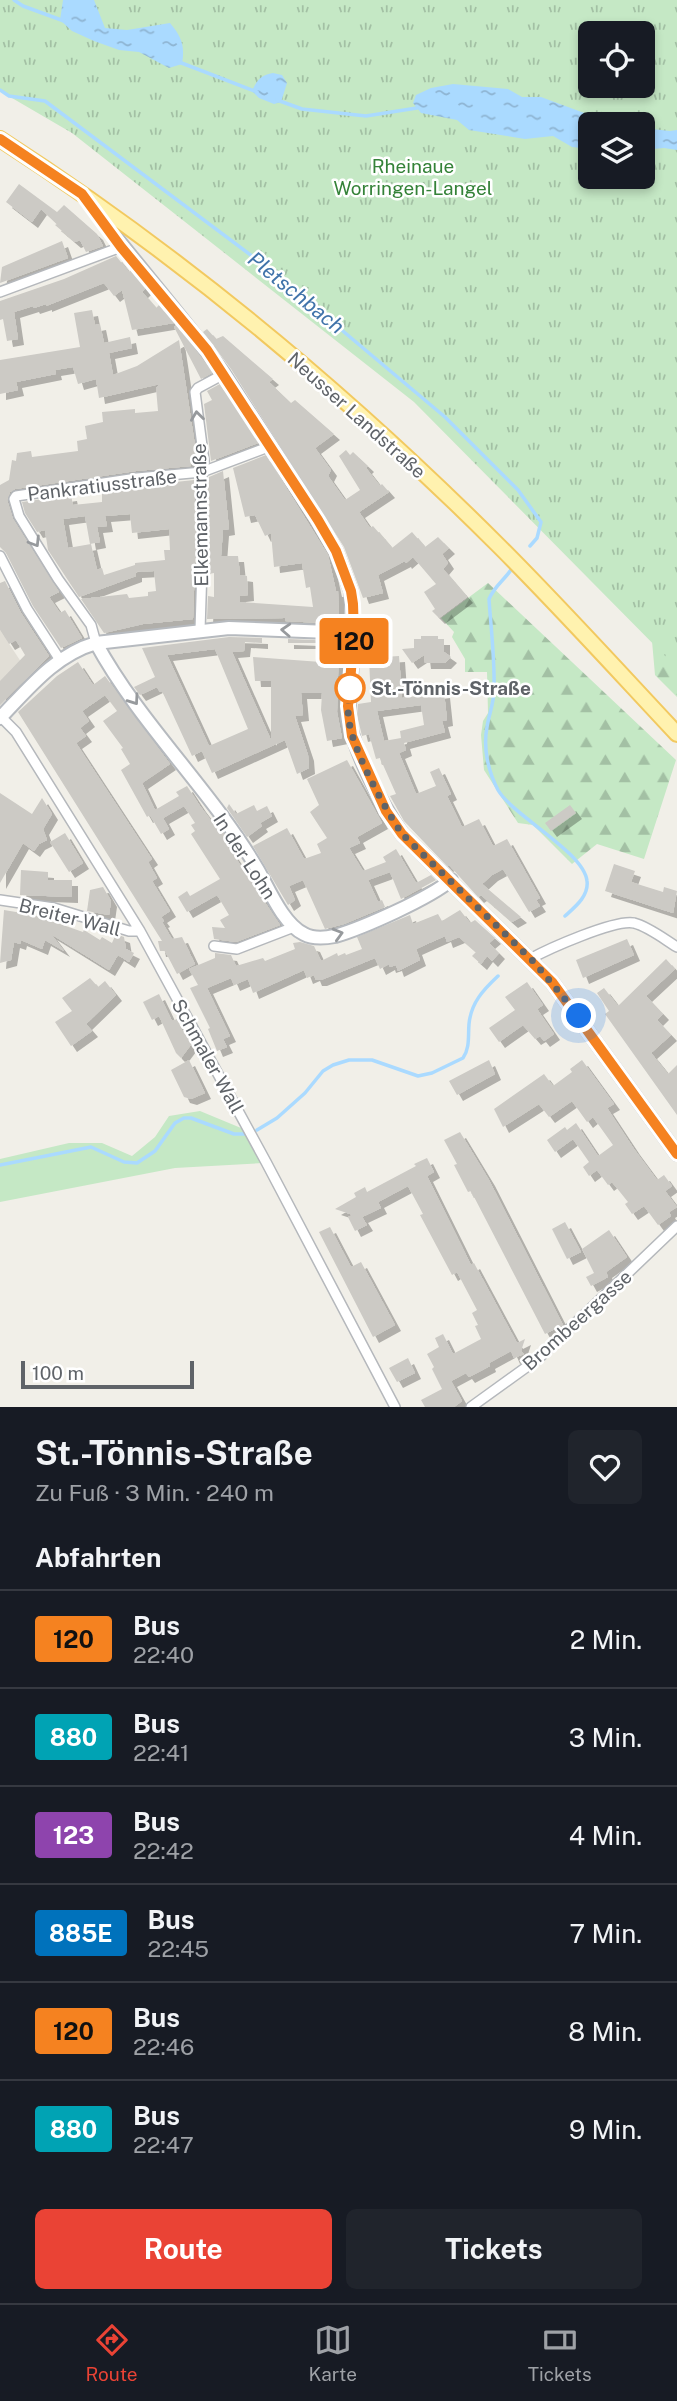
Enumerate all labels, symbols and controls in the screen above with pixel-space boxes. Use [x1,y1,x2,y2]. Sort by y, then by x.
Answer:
map controls [578,21,655,189]
button: locate [578,21,655,98]
button: layers [578,112,655,189]
park label: Rheinaue Worringen-Langel [333,155,493,199]
water label: Pletschbach [243,246,349,339]
street label: Neusser Landstraße [284,347,430,483]
one-way arrow [190,410,205,422]
street label: Elkemannstraße [188,443,212,587]
street label: Pankratiusstraße [26,465,178,505]
one-way arrow [27,534,40,547]
line badge: 120 [314,618,394,664]
one-way arrow [280,622,291,637]
text: 120 [334,627,374,655]
marker: St.-Tönnis-Straße [335,673,365,703]
place label: St.-Tönnis-Straße [371,677,531,699]
one-way arrow [126,692,138,705]
street label: In der Lohn [209,809,281,903]
street label: Breiter Wall [17,894,123,940]
one-way arrow [331,927,343,942]
street label: Schmaler Wall [167,995,249,1117]
your location [561,998,596,1033]
street label: Brombeergasse [518,1265,636,1375]
scale bar [21,1358,194,1390]
text: 100 m [32,1362,84,1384]
button: heart [568,1430,642,1504]
text: St.-Tönnis-Straße [35,1434,313,1472]
text: Zu Fuß · 3 Min. · 240 m [35,1479,274,1506]
text: Abfahrten [35,1542,161,1573]
text: Bus [133,1610,180,1641]
text: 2 Min. [570,1624,642,1655]
text: 120 [53,1625,94,1653]
text: 22:40 [133,1641,194,1668]
text: Bus [133,1708,180,1739]
text: 3 Min. [569,1722,642,1753]
text: 880 [50,1723,97,1751]
text: 22:41 [133,1739,189,1766]
text: Bus [133,1806,180,1837]
text: 4 Min. [569,1820,642,1851]
text: 123 [53,1821,94,1849]
text: 22:42 [133,1837,194,1864]
text: Bus [148,1904,195,1935]
text: 7 Min. [570,1918,642,1949]
text: 885E [49,1919,113,1947]
text: 22:45 [148,1935,209,1962]
text: Bus [133,2002,180,2033]
text: 8 Min. [568,2016,642,2047]
text: 120 [53,2017,94,2045]
text: 22:46 [133,2033,194,2060]
text: Bus [133,2100,180,2131]
text: 9 Min. [569,2114,642,2145]
text: 880 [50,2115,97,2143]
text: 22:47 [133,2131,194,2158]
button: Route [35,2209,332,2289]
button: Tickets [346,2209,642,2289]
tab: Route [85,2321,138,2385]
tab: Karte [309,2321,357,2385]
tab: Tickets [528,2321,592,2385]

